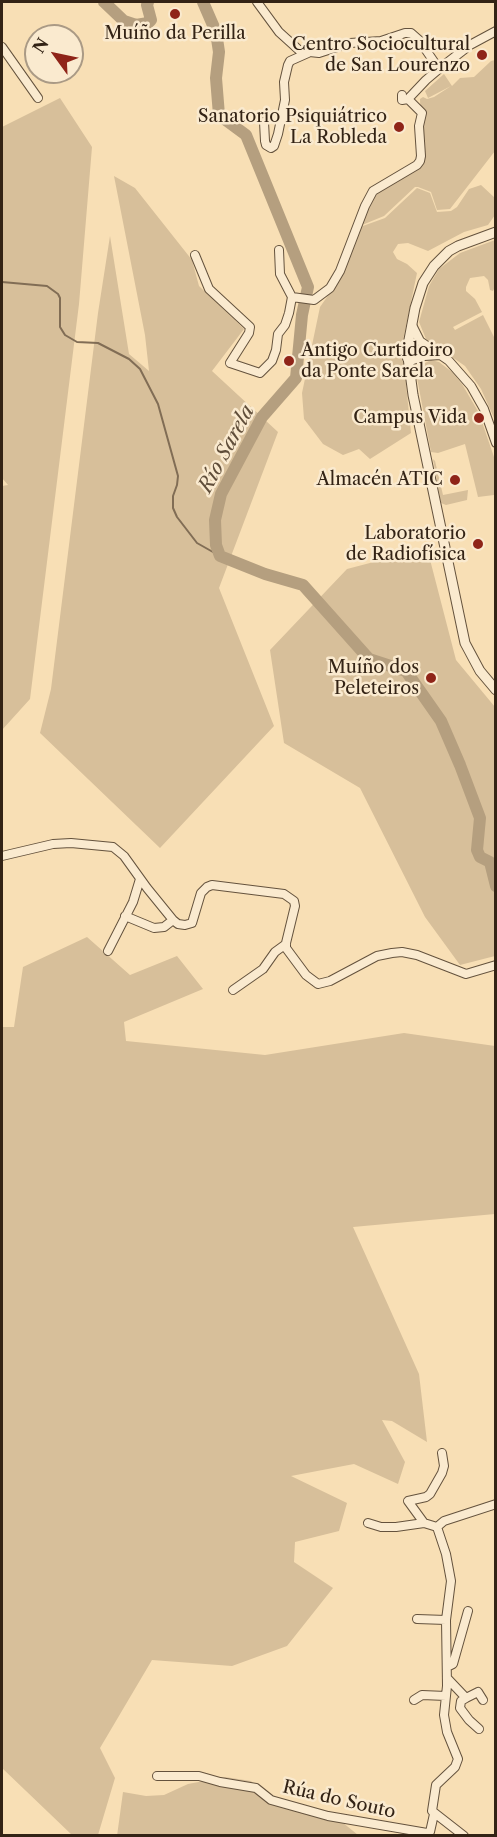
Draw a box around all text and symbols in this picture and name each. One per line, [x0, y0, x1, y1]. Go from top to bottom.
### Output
marker: Muíño da Perilla [168, 7, 182, 21]
place label: Muíño da Perilla [104, 23, 246, 45]
north arrow [24, 24, 84, 84]
text: N [28, 34, 53, 57]
place label: Centro Sociocultural de San Lourenzo [292, 34, 470, 76]
marker: Centro Sociocultural de San Lourenzo [475, 48, 489, 62]
place label: Sanatorio Psiquiátrico La Robleda [198, 106, 387, 148]
marker: Sanatorio Psiquiátrico La Robleda [392, 120, 406, 134]
place label: Antigo Curtidoiro da Ponte Sarela [301, 340, 453, 382]
marker: Antigo Curtidoiro da Ponte Sarela [282, 354, 296, 368]
water label: Río Sarela [194, 401, 260, 497]
place label: Campus Vida [353, 407, 467, 429]
marker: Campus Vida [472, 411, 486, 425]
place label: Almacén ATIC [317, 469, 443, 491]
marker: Almacén ATIC [448, 473, 462, 487]
place label: Laboratorio de Radiofísica [346, 523, 466, 566]
marker: Laboratorio de Radiofísica [471, 537, 485, 551]
place label: Muíño dos Peleteiros [328, 657, 419, 700]
marker: Muíño dos Peleteiros [424, 671, 438, 685]
street label: Rúa do Souto [280, 1777, 398, 1823]

